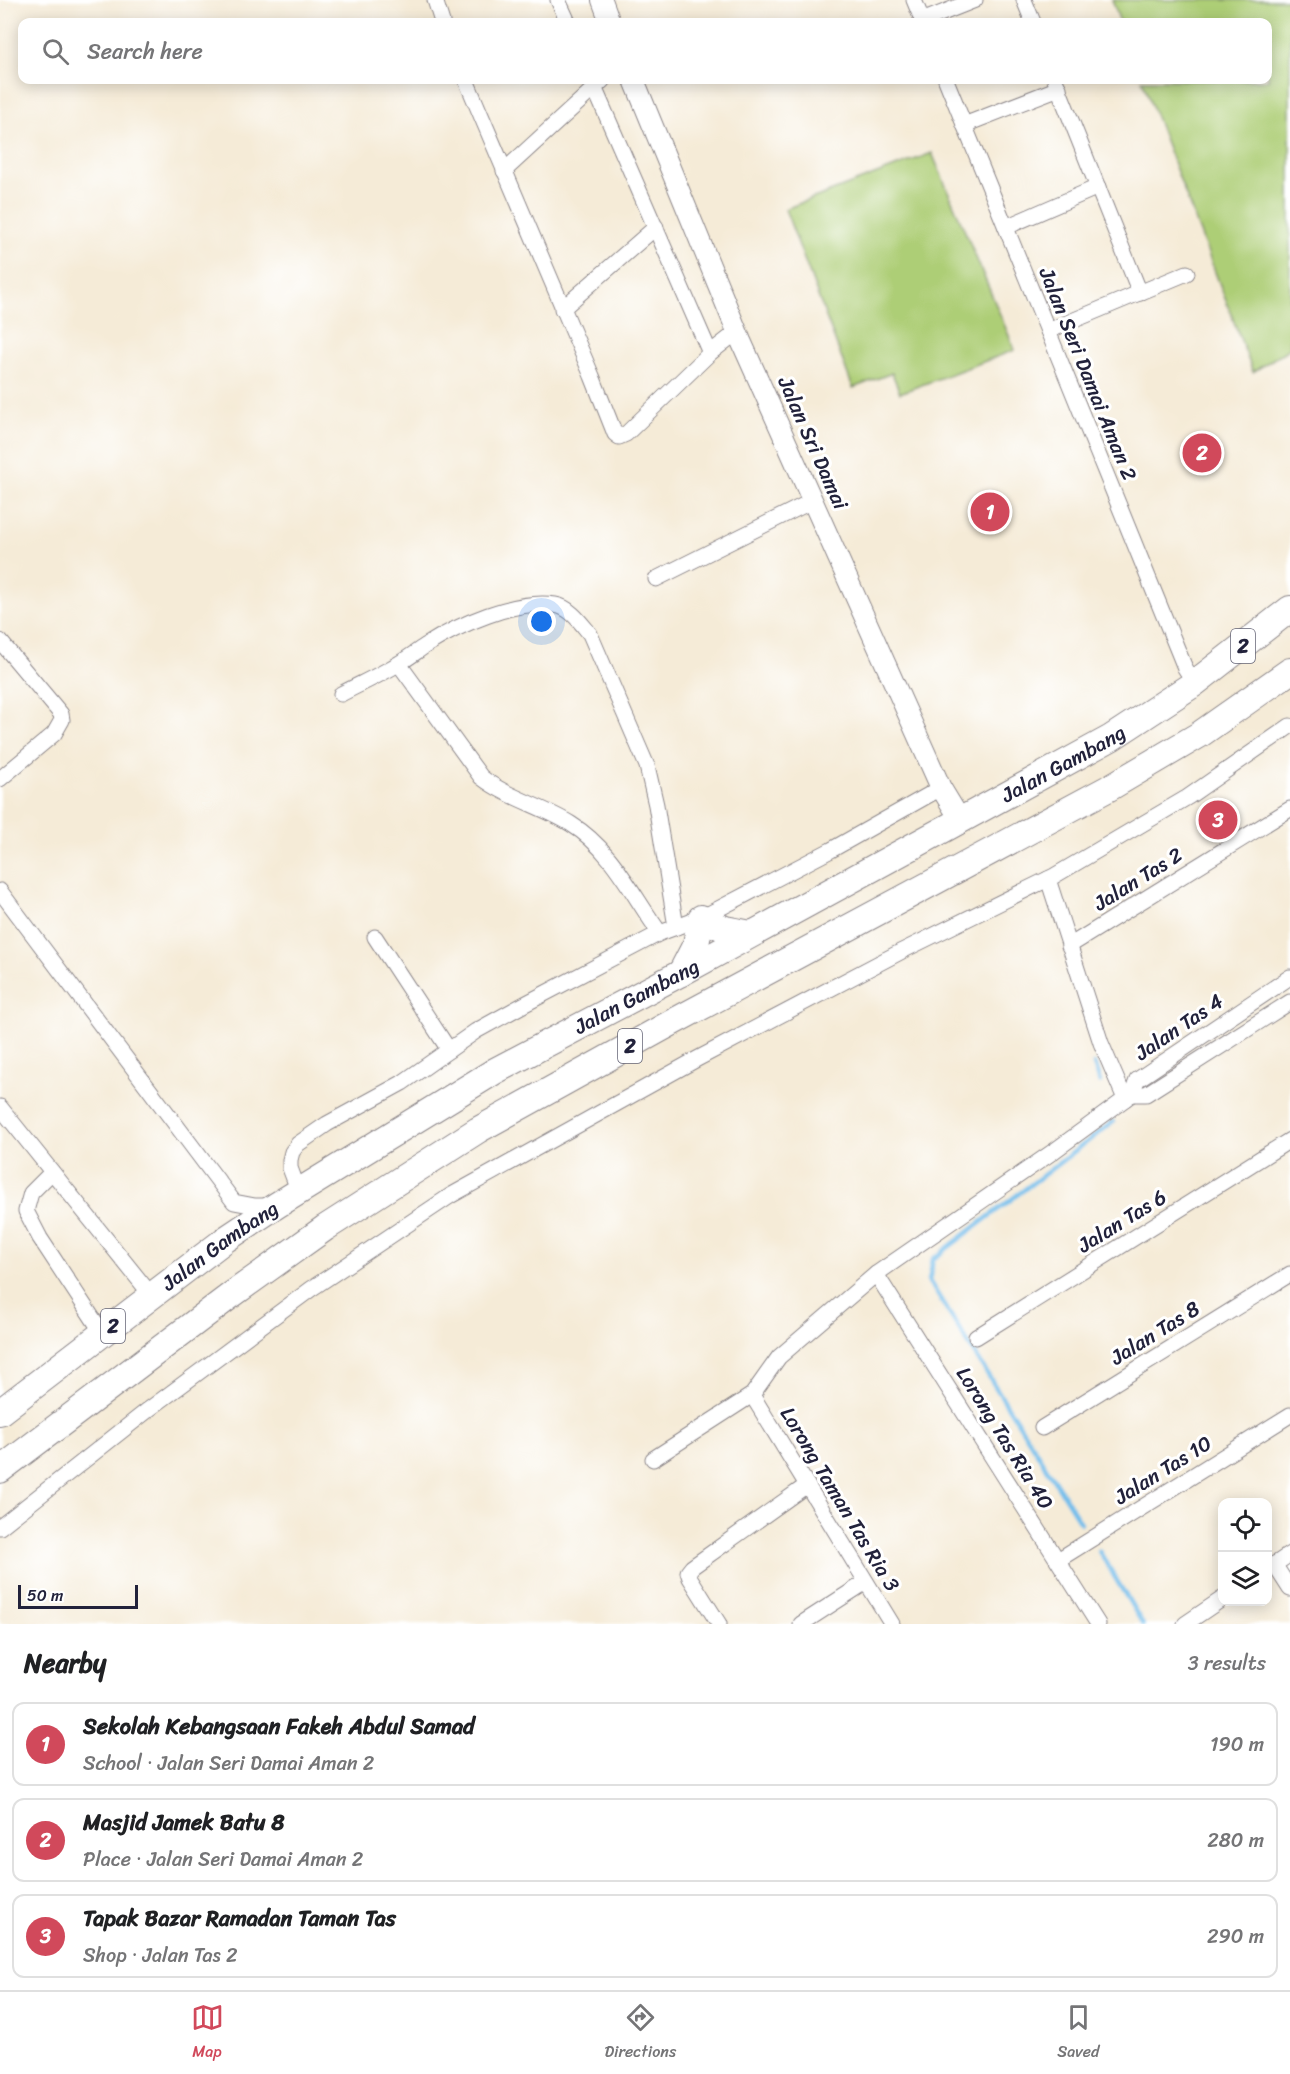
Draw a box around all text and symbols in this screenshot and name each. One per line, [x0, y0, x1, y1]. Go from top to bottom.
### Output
search box [18, 18, 1272, 84]
text: Search here [87, 32, 203, 71]
icon: search [39, 35, 72, 68]
street label: Jalan Seri Damai Aman 2 [1027, 261, 1148, 487]
street label: Jalan Sri Damai [766, 369, 860, 517]
pin: 2 [1182, 430, 1222, 476]
pin: 1 [970, 490, 1010, 534]
your location [527, 607, 556, 636]
road number: 2 [1231, 629, 1255, 663]
street label: Jalan Gambang [993, 714, 1134, 814]
pin: 3 [1198, 798, 1238, 842]
street label: Jalan Tas 2 [1085, 836, 1190, 922]
street label: Jalan Gambang [566, 947, 707, 1046]
street label: Jalan Tas 4 [1126, 983, 1231, 1071]
road number: 2 [618, 1029, 642, 1063]
street label: Jalan Tas 6 [1069, 1179, 1174, 1264]
street label: Jalan Gambang [152, 1190, 287, 1302]
street label: Jalan Tas 8 [1102, 1290, 1208, 1376]
road number: 2 [101, 1309, 125, 1343]
street label: Lorong Tas Ria 40 [946, 1359, 1064, 1517]
street label: Lorong Taman Tas Ria 3 [769, 1399, 911, 1599]
street label: Jalan Tas 10 [1106, 1425, 1220, 1516]
map controls [1218, 1498, 1272, 1606]
button: locate [1218, 1498, 1272, 1552]
button: layers [1218, 1552, 1272, 1606]
text: 50 m [27, 1581, 63, 1610]
scale bar [18, 1582, 138, 1610]
text: Nearby [24, 1640, 106, 1686]
text: 3 results [1188, 1646, 1266, 1681]
text: Sekolah Kebangsaan Fakeh Abdul Samad [83, 1707, 475, 1746]
text: 1 [41, 1727, 50, 1762]
text: 190 m [1210, 1727, 1264, 1762]
text: School · Jalan Seri Damai Aman 2 [83, 1746, 374, 1781]
text: Masjid Jamek Batu 8 [83, 1803, 284, 1842]
text: 2 [40, 1823, 51, 1858]
text: 280 m [1207, 1823, 1264, 1858]
text: Place · Jalan Seri Damai Aman 2 [83, 1842, 363, 1877]
text: Tapak Bazar Ramadan Taman Tas [83, 1899, 396, 1938]
text: 3 [40, 1919, 51, 1954]
text: 290 m [1207, 1919, 1264, 1954]
text: Shop · Jalan Tas 2 [83, 1938, 237, 1973]
tab: Map [191, 2001, 224, 2066]
tab: Directions [605, 2001, 676, 2066]
tab: Saved [1057, 2001, 1099, 2066]

